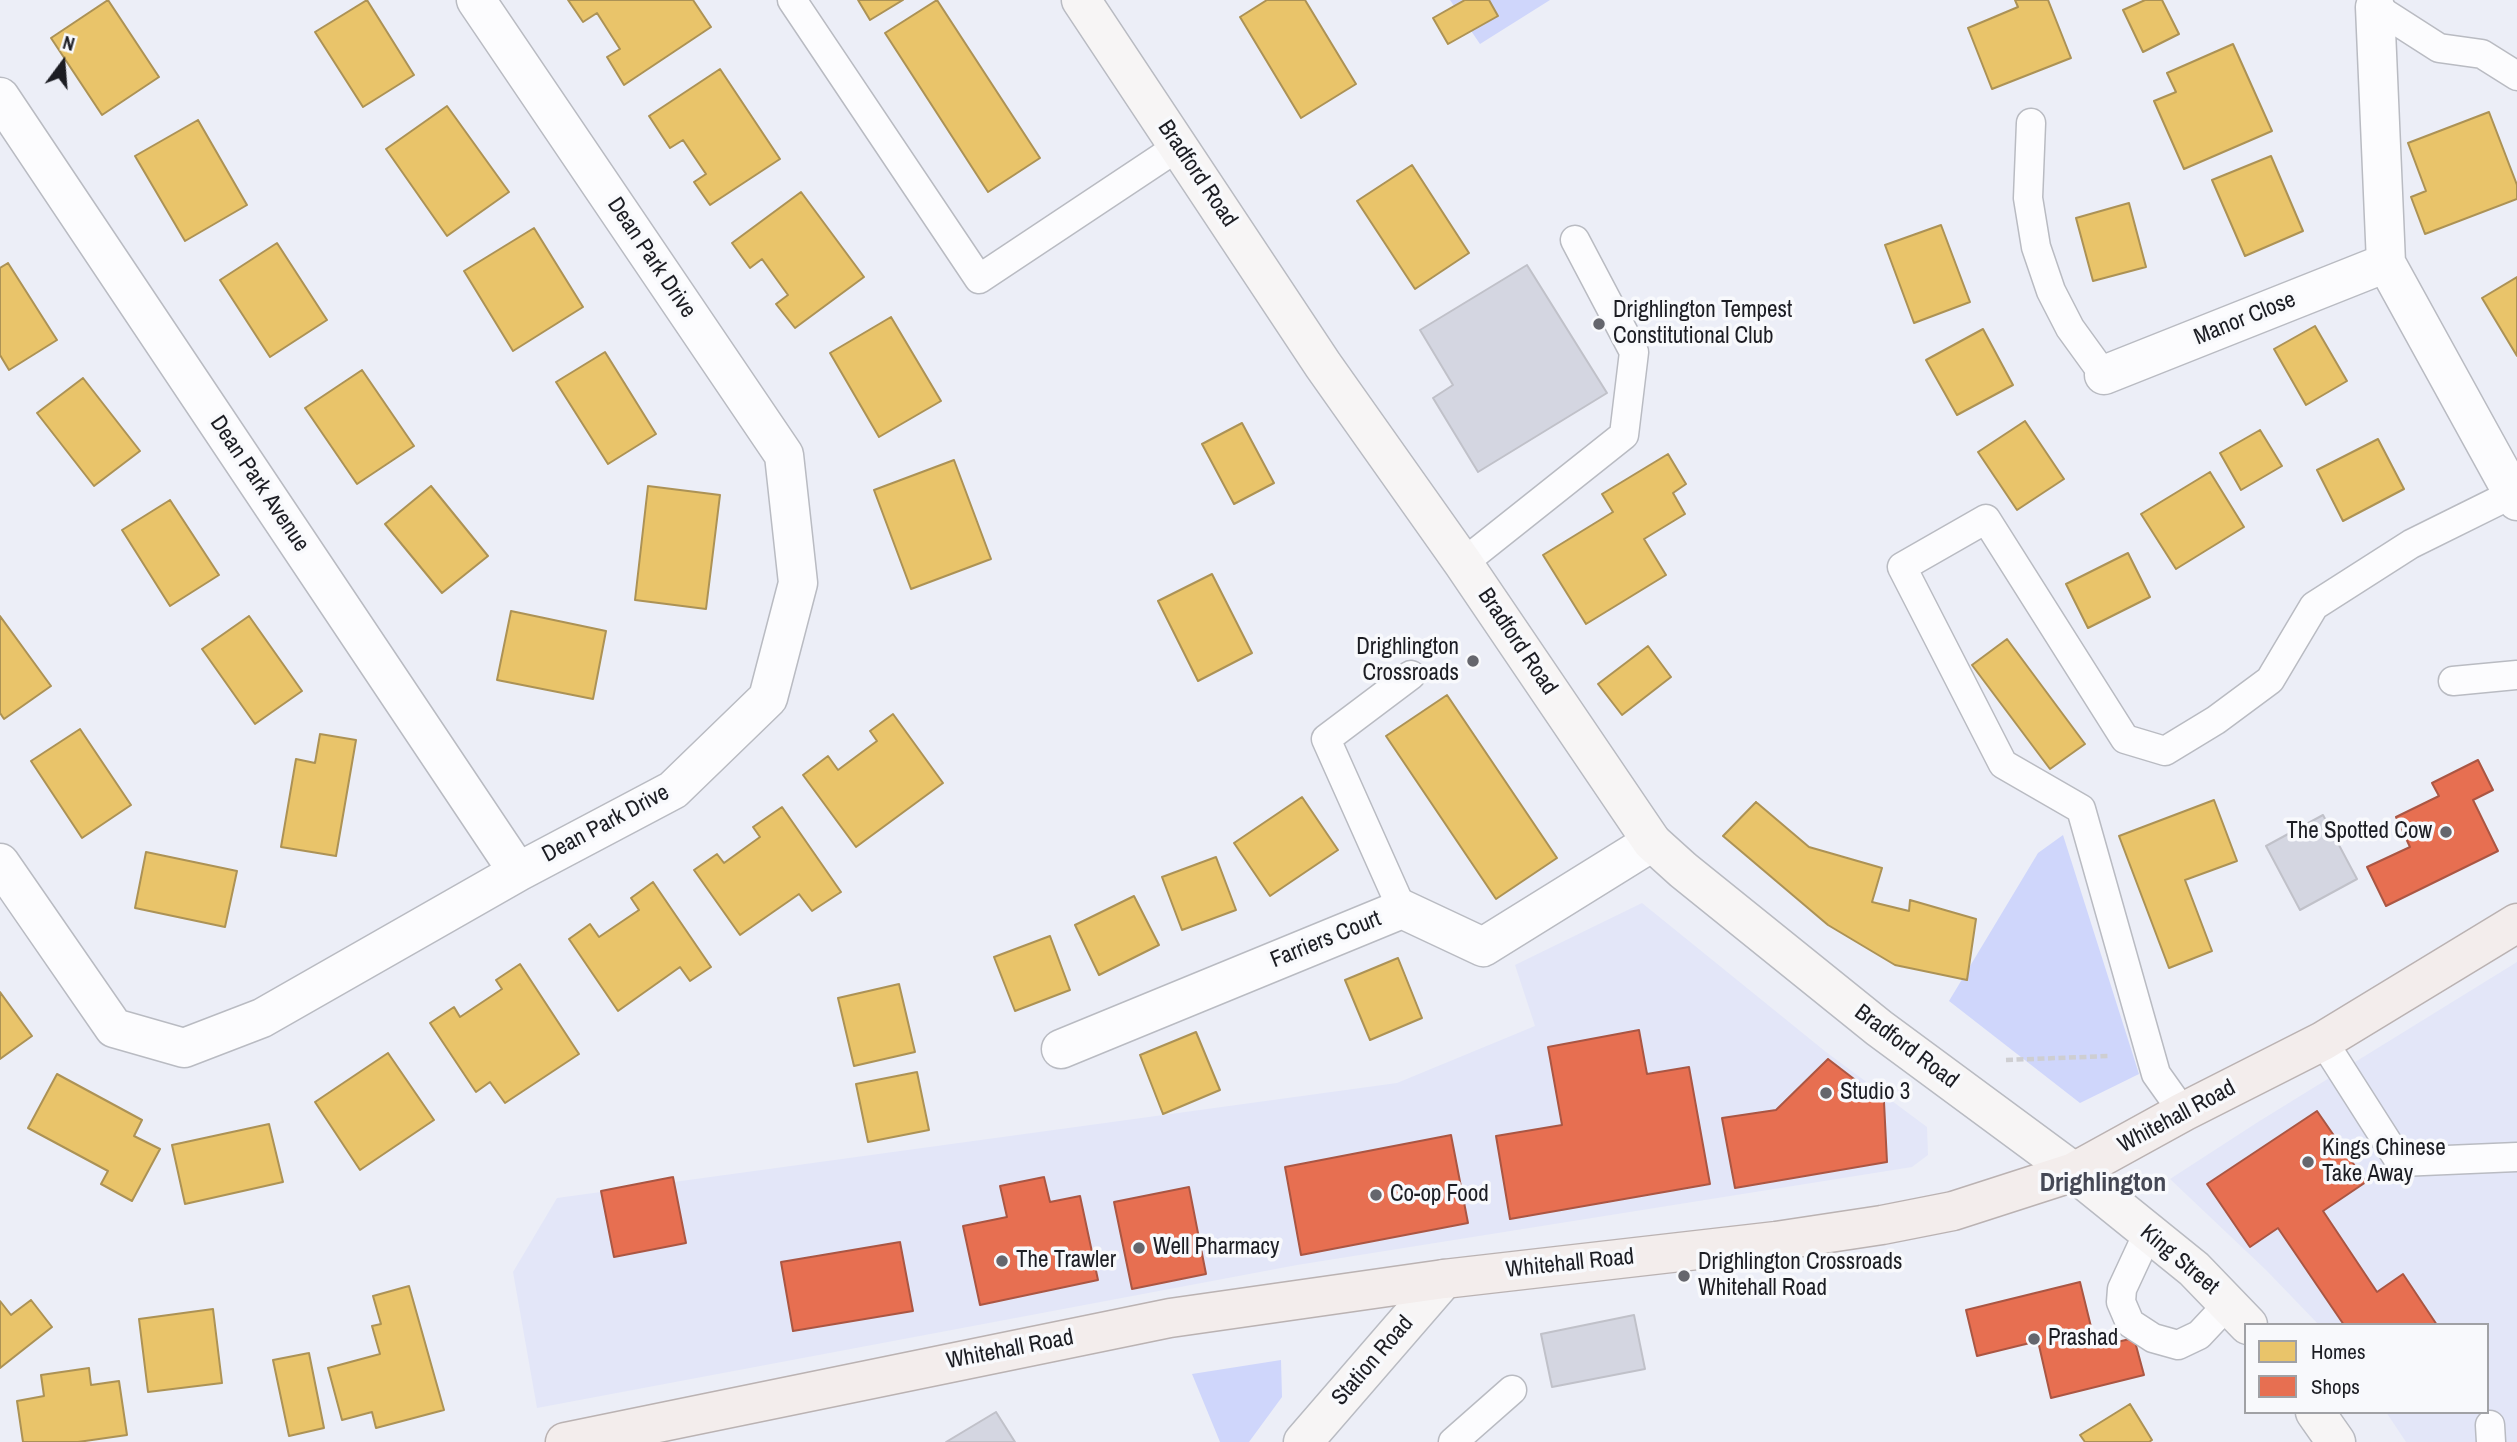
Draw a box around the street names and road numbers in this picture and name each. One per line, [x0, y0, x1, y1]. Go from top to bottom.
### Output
street label: Bradford Road [1151, 115, 1243, 233]
street label: Dean Park Drive [601, 192, 701, 324]
street label: Manor Close [2190, 286, 2300, 352]
street label: Dean Park Avenue [203, 411, 315, 557]
street label: Bradford Road [1471, 583, 1563, 701]
street label: Dean Park Drive [538, 779, 674, 869]
street label: Farriers Court [1267, 905, 1385, 975]
street label: Bradford Road [1849, 999, 1963, 1095]
street label: Whitehall Road [2114, 1075, 2240, 1159]
street label: King Street [2134, 1219, 2224, 1301]
street label: Whitehall Road [1504, 1244, 1636, 1284]
street label: Station Road [1326, 1310, 1420, 1412]
street label: Whitehall Road [944, 1324, 1076, 1376]

